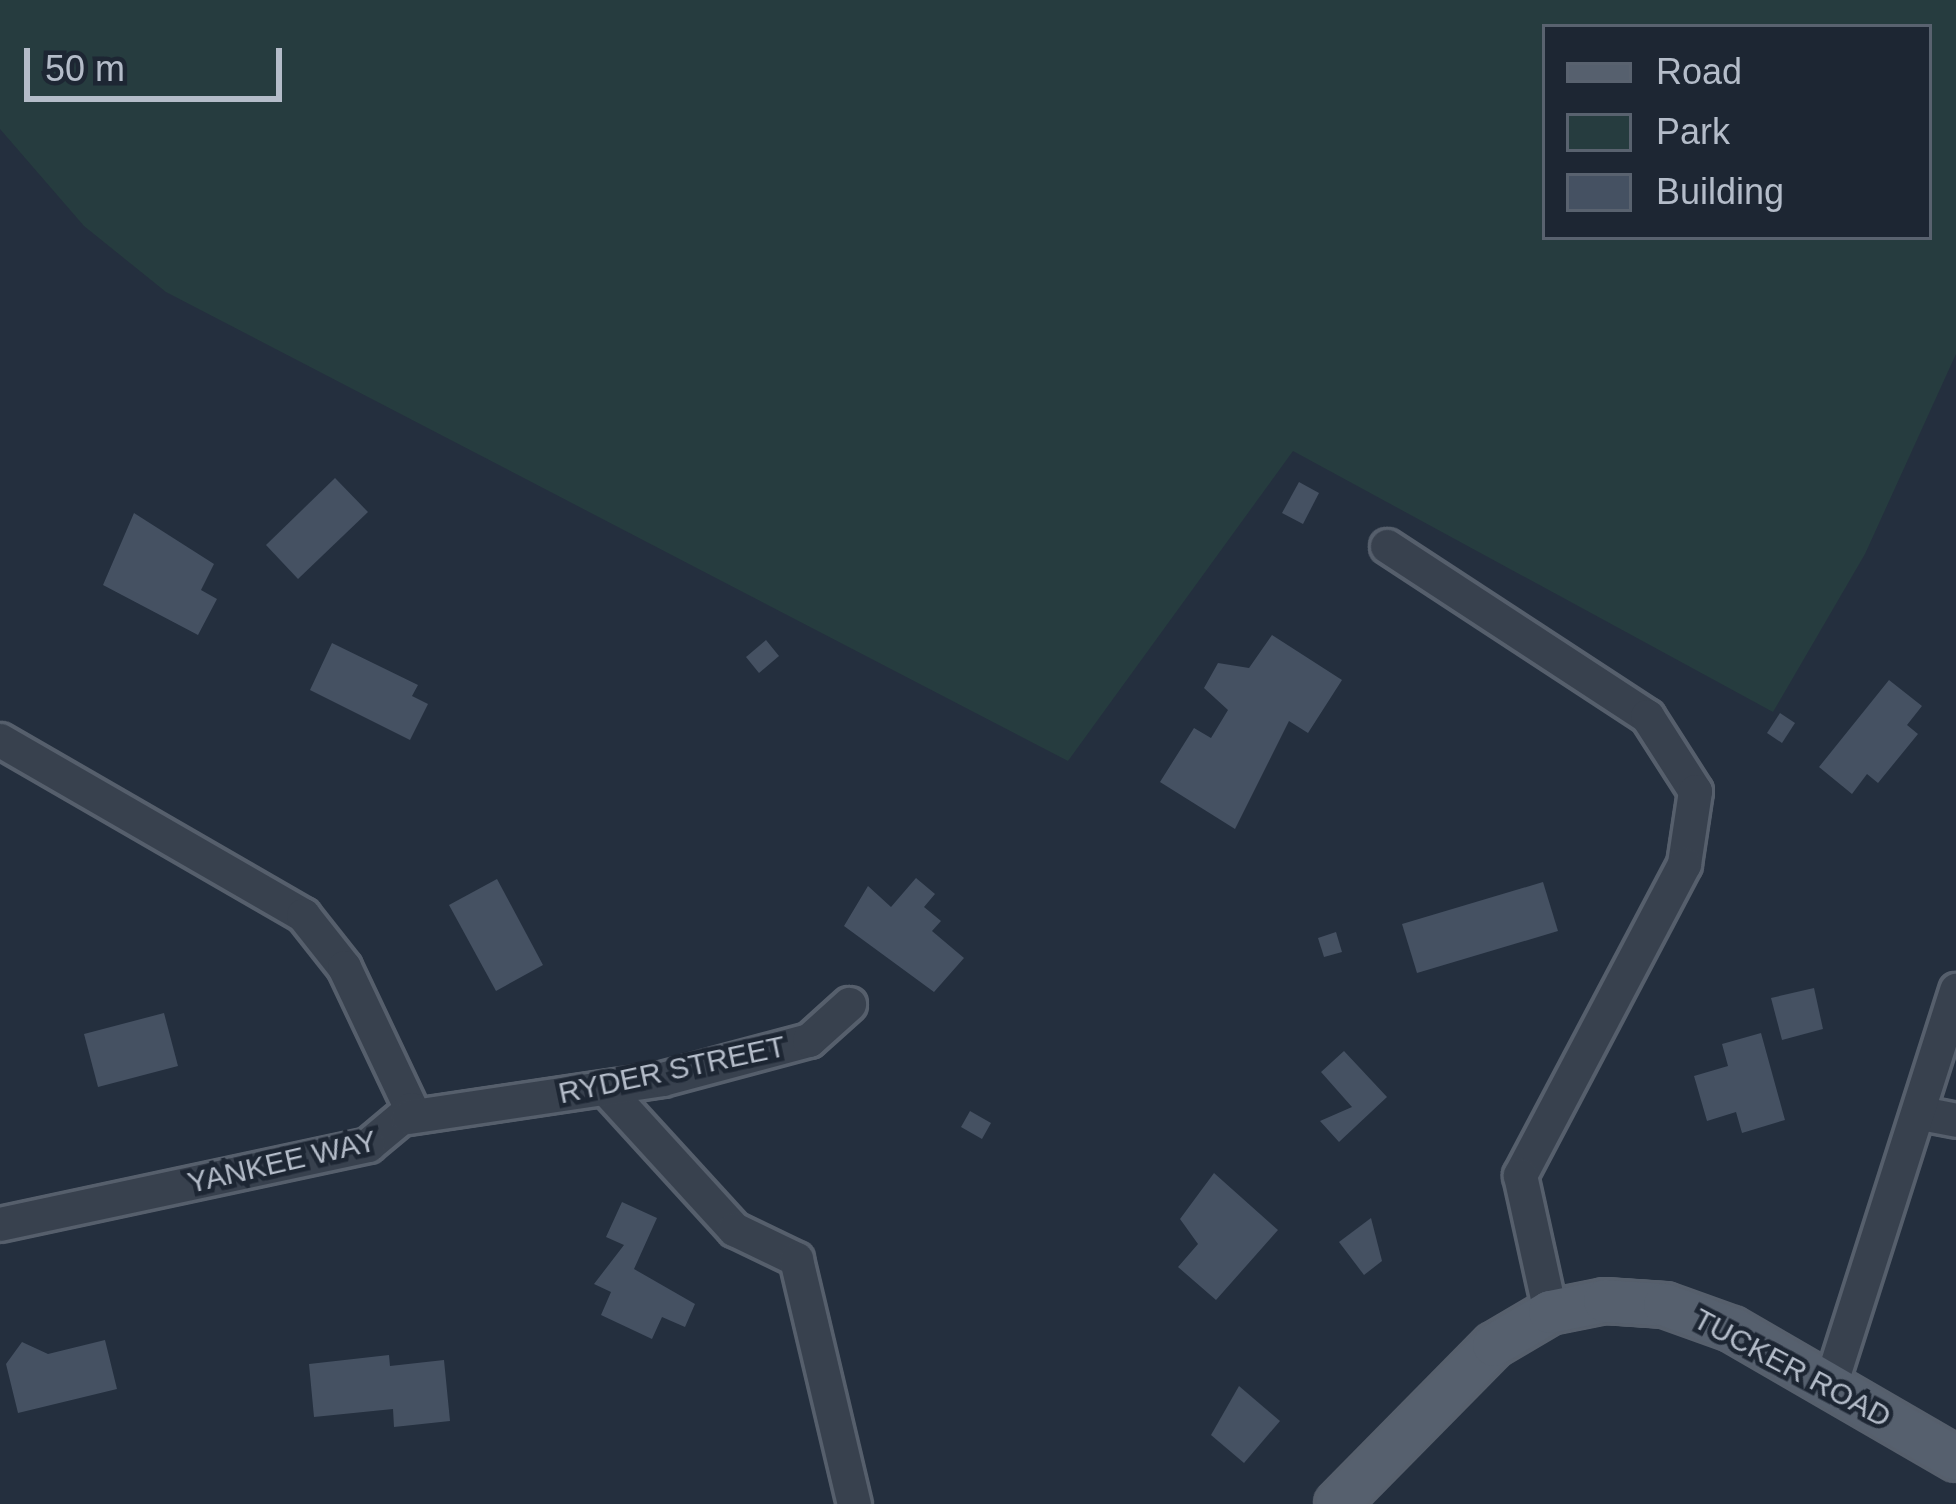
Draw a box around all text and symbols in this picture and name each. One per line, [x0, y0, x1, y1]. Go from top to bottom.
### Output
scale bar [30, 24, 288, 98]
legend [1542, 24, 1932, 240]
text: 50 m [45, 48, 125, 89]
text: Road [1656, 51, 1742, 92]
text: Park [1656, 111, 1730, 152]
text: Building [1656, 171, 1784, 212]
street label: RYDER STREET [555, 1028, 789, 1112]
street label: YANKEE WAY [184, 1123, 380, 1201]
street label: TUCKER ROAD [1687, 1301, 1897, 1435]

